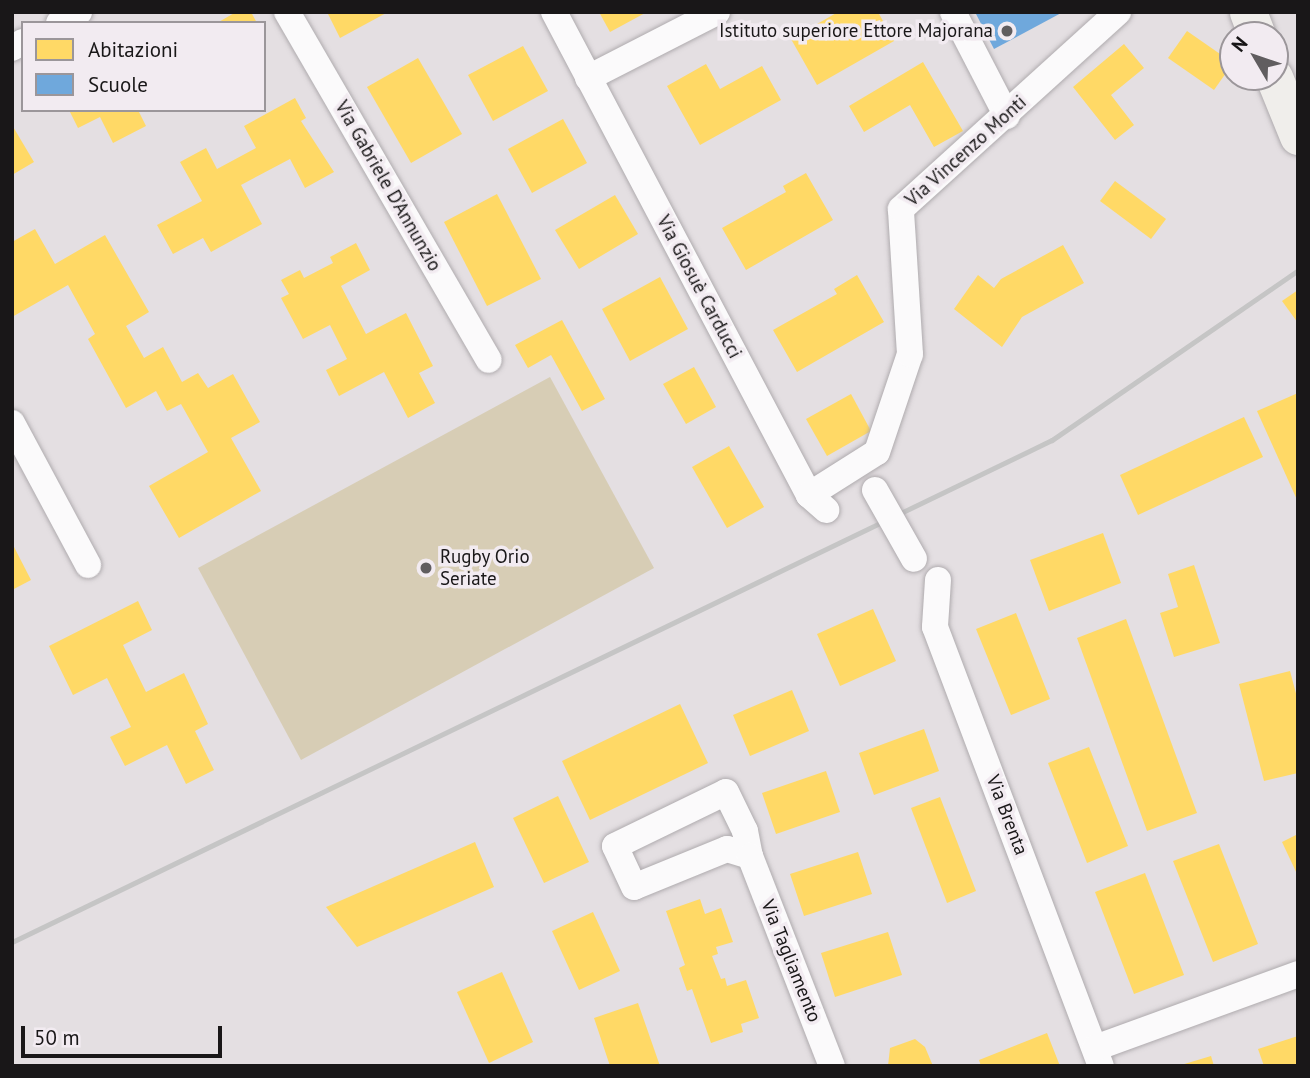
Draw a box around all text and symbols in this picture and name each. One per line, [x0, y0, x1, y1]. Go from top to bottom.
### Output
place label: Istituto superiore Ettore Majorana [719, 20, 993, 42]
legend [21, 21, 266, 112]
north arrow [1219, 21, 1289, 91]
marker: Istituto superiore Ettore Majorana [999, 23, 1015, 39]
text: N [1226, 32, 1252, 56]
text: Abitazioni [88, 36, 178, 63]
text: Scuole [88, 71, 148, 98]
street label: Via Vincenzo Monti [901, 91, 1031, 211]
street label: Via Gabriele D'Annunzio [330, 97, 446, 275]
street label: Via Giosuè Carducci [652, 211, 746, 363]
place label: Rugby Orio Seriate [440, 546, 530, 590]
marker: Rugby Orio Seriate [418, 560, 434, 576]
street label: Via Brenta [981, 772, 1033, 858]
street label: Via Tagliamento [756, 896, 826, 1026]
scale bar [24, 1012, 226, 1056]
text: 50 m [34, 1024, 80, 1051]

